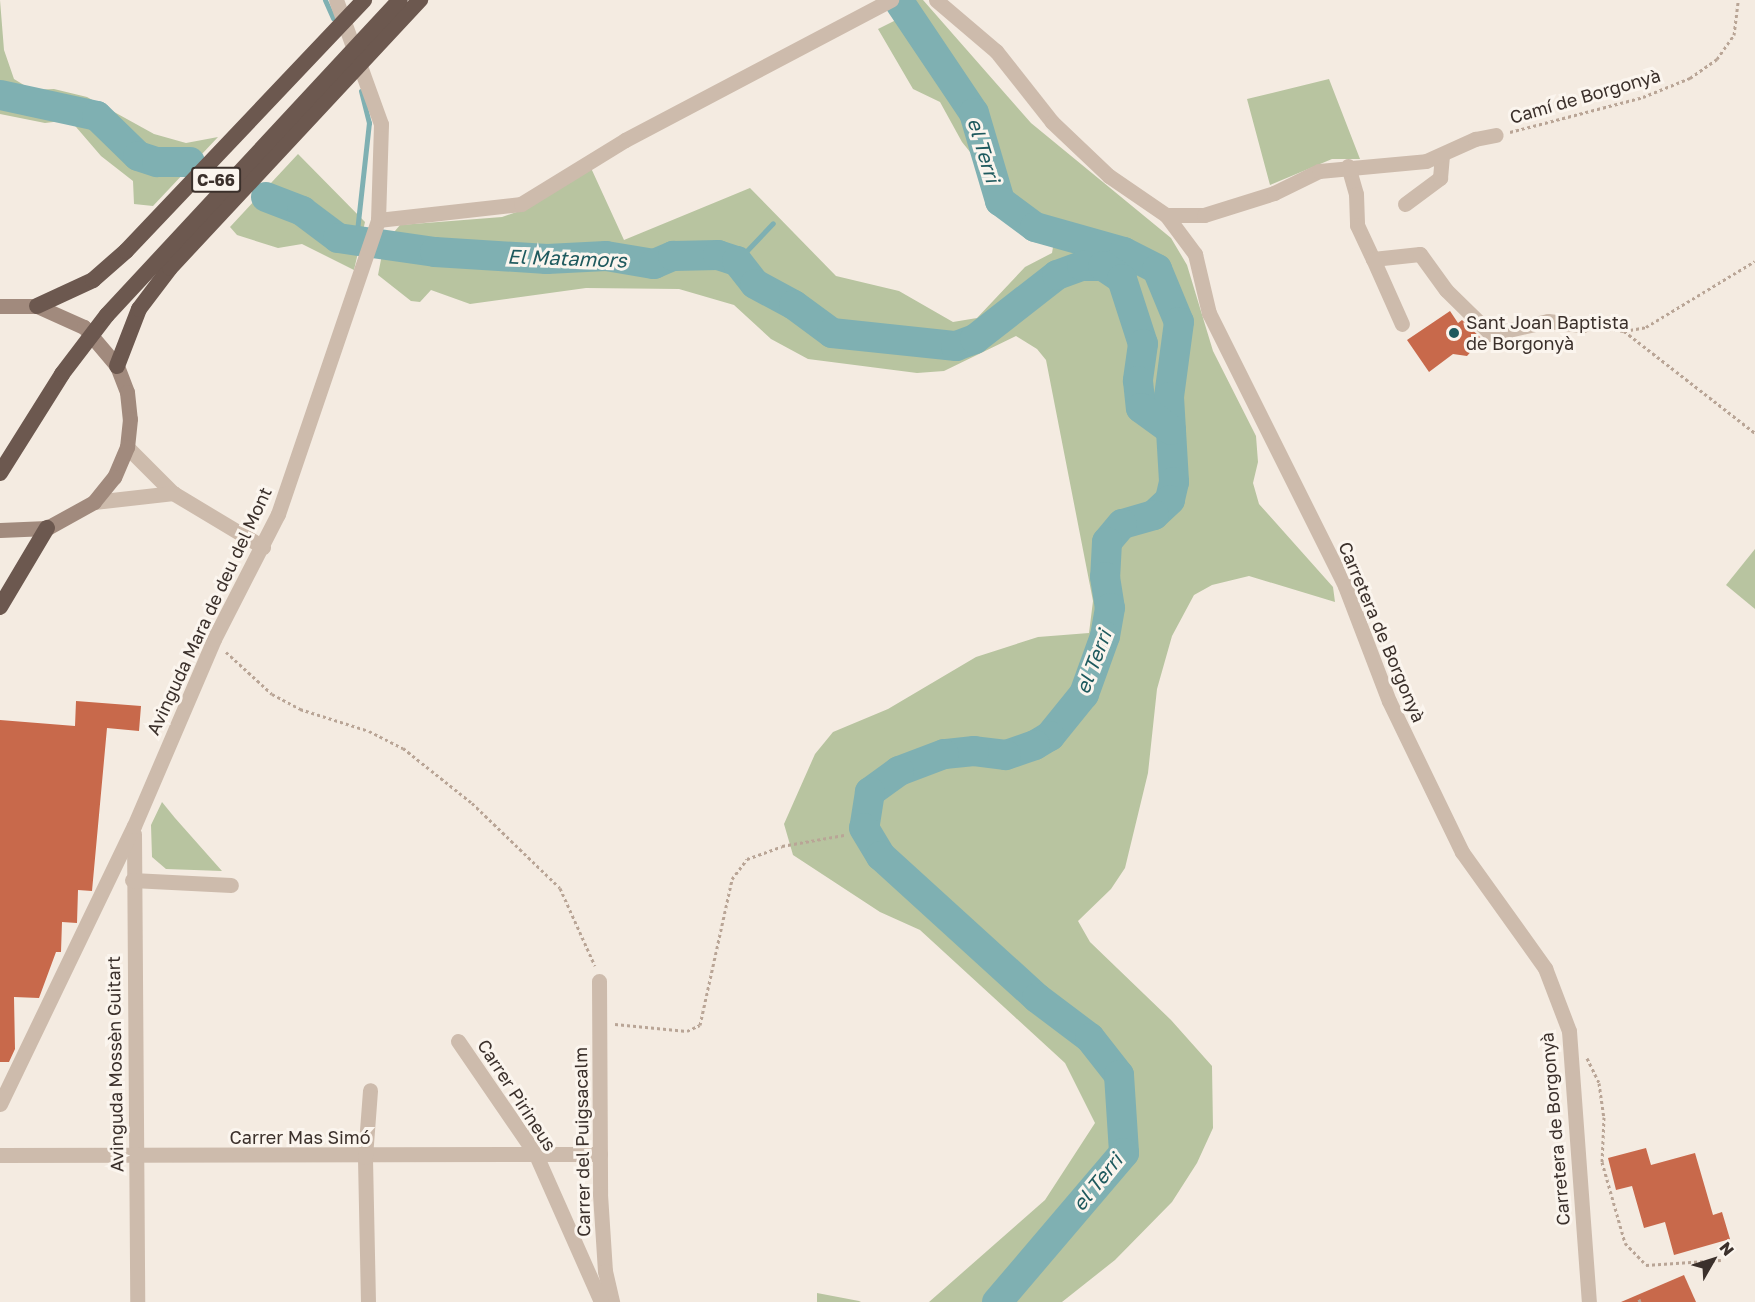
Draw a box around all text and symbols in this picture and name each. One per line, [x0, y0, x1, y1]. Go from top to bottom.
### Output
street label: Camí de Borgonyà [1507, 64, 1663, 128]
water label: el Terri [963, 115, 1005, 185]
road number: C-66 [190, 167, 242, 193]
water label: El Matamors [507, 244, 627, 272]
place label: Sant Joan Baptista de Borgonyà [1466, 312, 1629, 354]
marker: Sant Joan Baptista de Borgonyà [1447, 326, 1461, 340]
street label: Avinguda Mara de deu del Mont [142, 484, 276, 738]
street label: Carretera de Borgonyà [1334, 538, 1430, 726]
water label: el Terri [1070, 627, 1116, 697]
street label: Avinguda Mossèn Guitart [102, 956, 128, 1172]
street label: Carretera de Borgonyà [1536, 1031, 1574, 1227]
street label: Carrer Pirineus [473, 1035, 561, 1155]
street label: Carrer del Puigsacalm [570, 1047, 594, 1237]
street label: Carrer Mas Simó [230, 1126, 370, 1148]
water label: el Terri [1067, 1149, 1127, 1215]
north arrow [1683, 1230, 1743, 1290]
text: N [1715, 1238, 1739, 1260]

